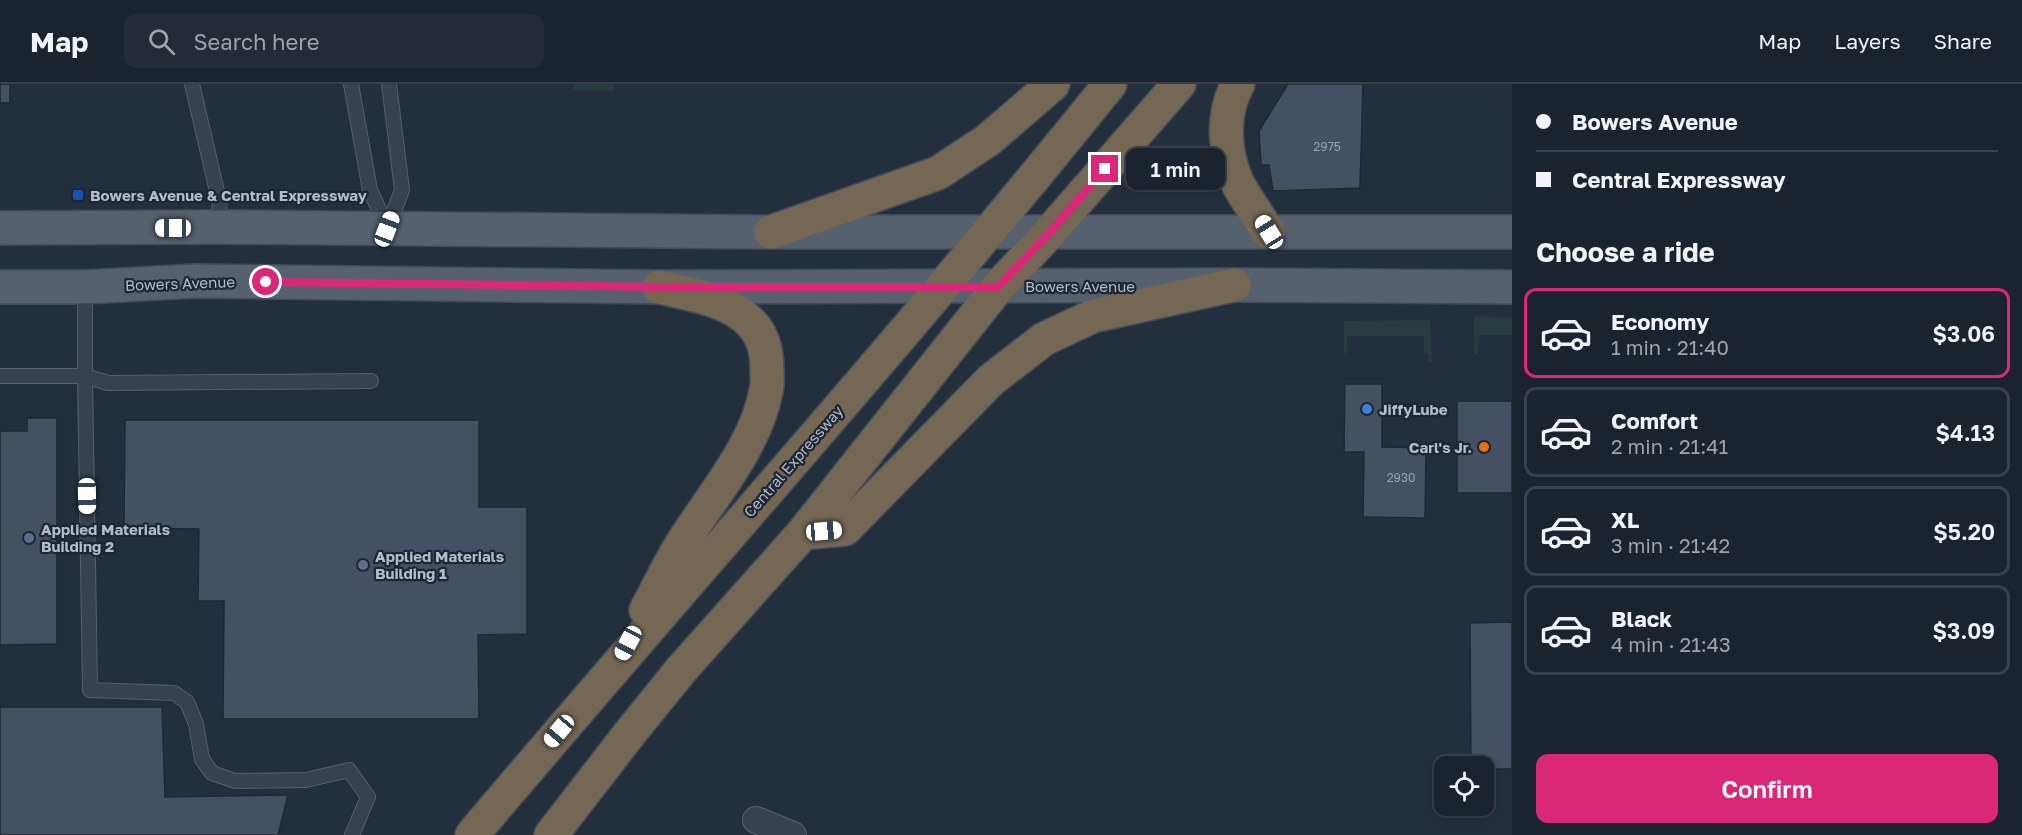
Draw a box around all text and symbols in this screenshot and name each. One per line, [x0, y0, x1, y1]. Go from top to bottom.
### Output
search box [124, 14, 544, 68]
text: Map [30, 25, 88, 58]
icon: search [145, 25, 178, 58]
text: Search here [193, 28, 319, 55]
text: Map [1758, 28, 1801, 54]
text: Layers [1834, 28, 1901, 54]
text: Share [1934, 28, 1992, 54]
text: Bowers Avenue [1572, 108, 1738, 135]
house number: 2975 [1313, 139, 1341, 154]
callout: 1 min [1126, 148, 1225, 190]
route end [1091, 155, 1118, 182]
text: 1 min [1150, 157, 1201, 181]
text: Central Expressway [1572, 166, 1786, 193]
place label: Bowers Avenue & Central Expressway [90, 186, 367, 204]
marker: Bowers Avenue & Central Expressway [71, 188, 85, 202]
car [372, 209, 402, 249]
car [1252, 212, 1286, 252]
car [155, 219, 191, 237]
text: Choose a ride [1536, 236, 1715, 268]
route start [252, 268, 279, 295]
street label: Bowers Avenue [125, 272, 236, 294]
street label: Bowers Avenue [1025, 277, 1135, 295]
icon: car [1539, 306, 1593, 360]
text: Economy [1611, 308, 1709, 335]
text: $3.06 [1933, 320, 1995, 347]
text: 1 min · 21:40 [1611, 335, 1729, 359]
place label: JiffyLube [1379, 400, 1448, 418]
street label: Central Expressway [740, 401, 847, 521]
marker: JiffyLube [1360, 402, 1374, 416]
icon: car [1539, 405, 1593, 459]
text: Comfort [1611, 407, 1698, 434]
text: $4.13 [1935, 419, 1995, 446]
text: 2 min · 21:41 [1611, 434, 1728, 458]
place label: Carl's Jr. [1409, 438, 1472, 456]
marker: Carl's Jr. [1477, 440, 1491, 454]
house number: 2930 [1387, 470, 1415, 485]
car [78, 478, 96, 514]
icon: car [1539, 504, 1593, 558]
text: XL [1611, 506, 1639, 533]
text: $5.20 [1933, 518, 1995, 545]
place label: Applied Materials Building 2 [41, 520, 170, 555]
car [805, 520, 843, 542]
marker: Applied Materials Building 2 [22, 531, 36, 545]
text: 3 min · 21:42 [1611, 533, 1730, 557]
place label: Applied Materials Building 1 [375, 547, 504, 582]
marker: Applied Materials Building 1 [356, 558, 370, 572]
icon: car [1539, 603, 1593, 657]
text: Black [1611, 605, 1672, 632]
text: $3.09 [1933, 617, 1995, 644]
car [612, 623, 644, 663]
text: 4 min · 21:43 [1611, 632, 1731, 656]
car [541, 711, 577, 751]
button: Confirm [1536, 754, 1998, 823]
map controls [1434, 756, 1494, 816]
button: locate [1434, 756, 1494, 816]

